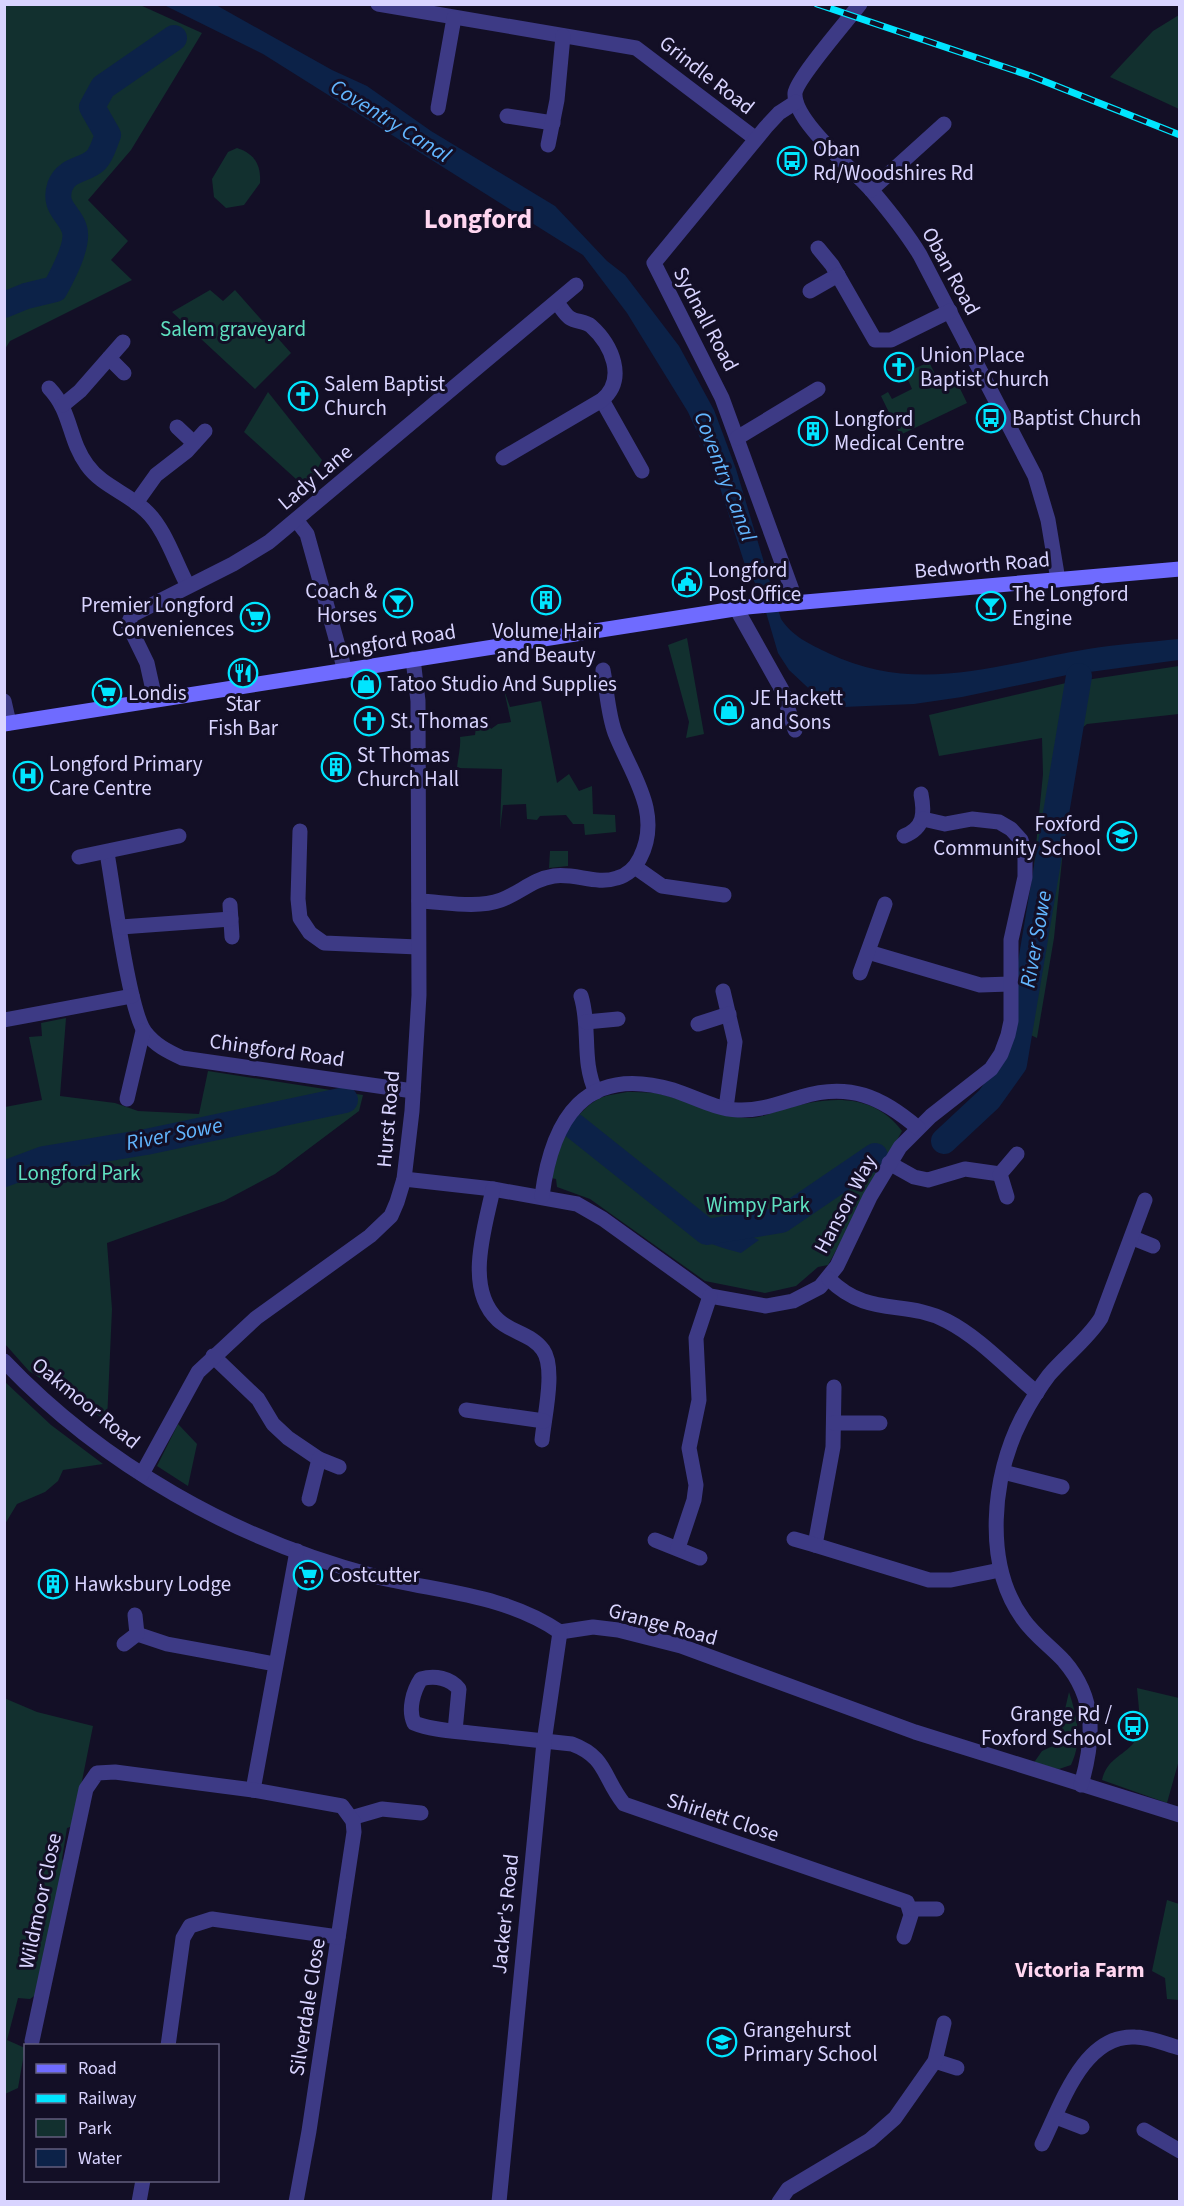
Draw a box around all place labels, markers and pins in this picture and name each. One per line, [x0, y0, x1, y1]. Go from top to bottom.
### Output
place label: Oban Rd/Woodshires Rd [813, 134, 974, 188]
bus stop icon: Oban Rd/Woodshires Rd [776, 145, 808, 177]
place label: Union Place Baptist Church [920, 340, 1049, 394]
church icon: Union Place Baptist Church [883, 351, 915, 383]
place label: Salem Baptist Church [324, 369, 445, 423]
church icon: Salem Baptist Church [287, 380, 319, 412]
bus stop icon: Baptist Church [975, 402, 1007, 434]
place label: Baptist Church [1012, 403, 1141, 433]
place label: Longford Medical Centre [834, 404, 965, 458]
building icon: Longford Medical Centre [797, 415, 829, 447]
place label: Longford Post Office [708, 555, 801, 609]
public building icon: Longford Post Office [671, 566, 703, 598]
place label: Coach & Horses [305, 576, 377, 630]
place label: The Longford Engine [1012, 579, 1129, 633]
building icon: Volume Hair and Beauty [530, 584, 562, 616]
bar icon: Coach & Horses [382, 587, 414, 619]
place label: Premier Longford Conveniences [81, 590, 234, 644]
bar icon: The Longford Engine [975, 590, 1007, 622]
supermarket icon: Premier Longford Conveniences [239, 601, 271, 633]
place label: Volume Hair and Beauty [492, 616, 600, 670]
restaurant icon: Star Fish Bar [227, 657, 259, 689]
shop icon: Tatoo Studio And Supplies [350, 668, 382, 700]
place label: Tatoo Studio And Supplies [387, 669, 617, 699]
supermarket icon: Londis [91, 677, 123, 709]
place label: Londis [128, 678, 187, 708]
place label: JE Hackett and Sons [750, 683, 843, 737]
place label: Star Fish Bar [208, 689, 279, 743]
shop icon: JE Hackett and Sons [713, 694, 745, 726]
church icon: St. Thomas [353, 705, 385, 737]
place label: St. Thomas [390, 706, 488, 736]
place label: St Thomas Church Hall [357, 740, 459, 794]
place label: Longford Primary Care Centre [49, 749, 203, 803]
building icon: St Thomas Church Hall [320, 751, 352, 783]
hospital icon: Longford Primary Care Centre [12, 760, 44, 792]
place label: Foxford Community School [933, 809, 1101, 863]
school or university icon: Foxford Community School [1106, 820, 1138, 852]
supermarket icon: Costcutter [292, 1559, 324, 1591]
place label: Costcutter [329, 1560, 420, 1590]
building icon: Hawksbury Lodge [37, 1568, 69, 1600]
place label: Hawksbury Lodge [74, 1569, 231, 1599]
place label: Grange Rd / Foxford School [981, 1699, 1113, 1753]
bus stop icon: Grange Rd / Foxford School [1117, 1710, 1149, 1742]
place label: Grangehurst Primary School [743, 2015, 878, 2069]
school or university icon: Grangehurst Primary School [706, 2026, 738, 2058]

